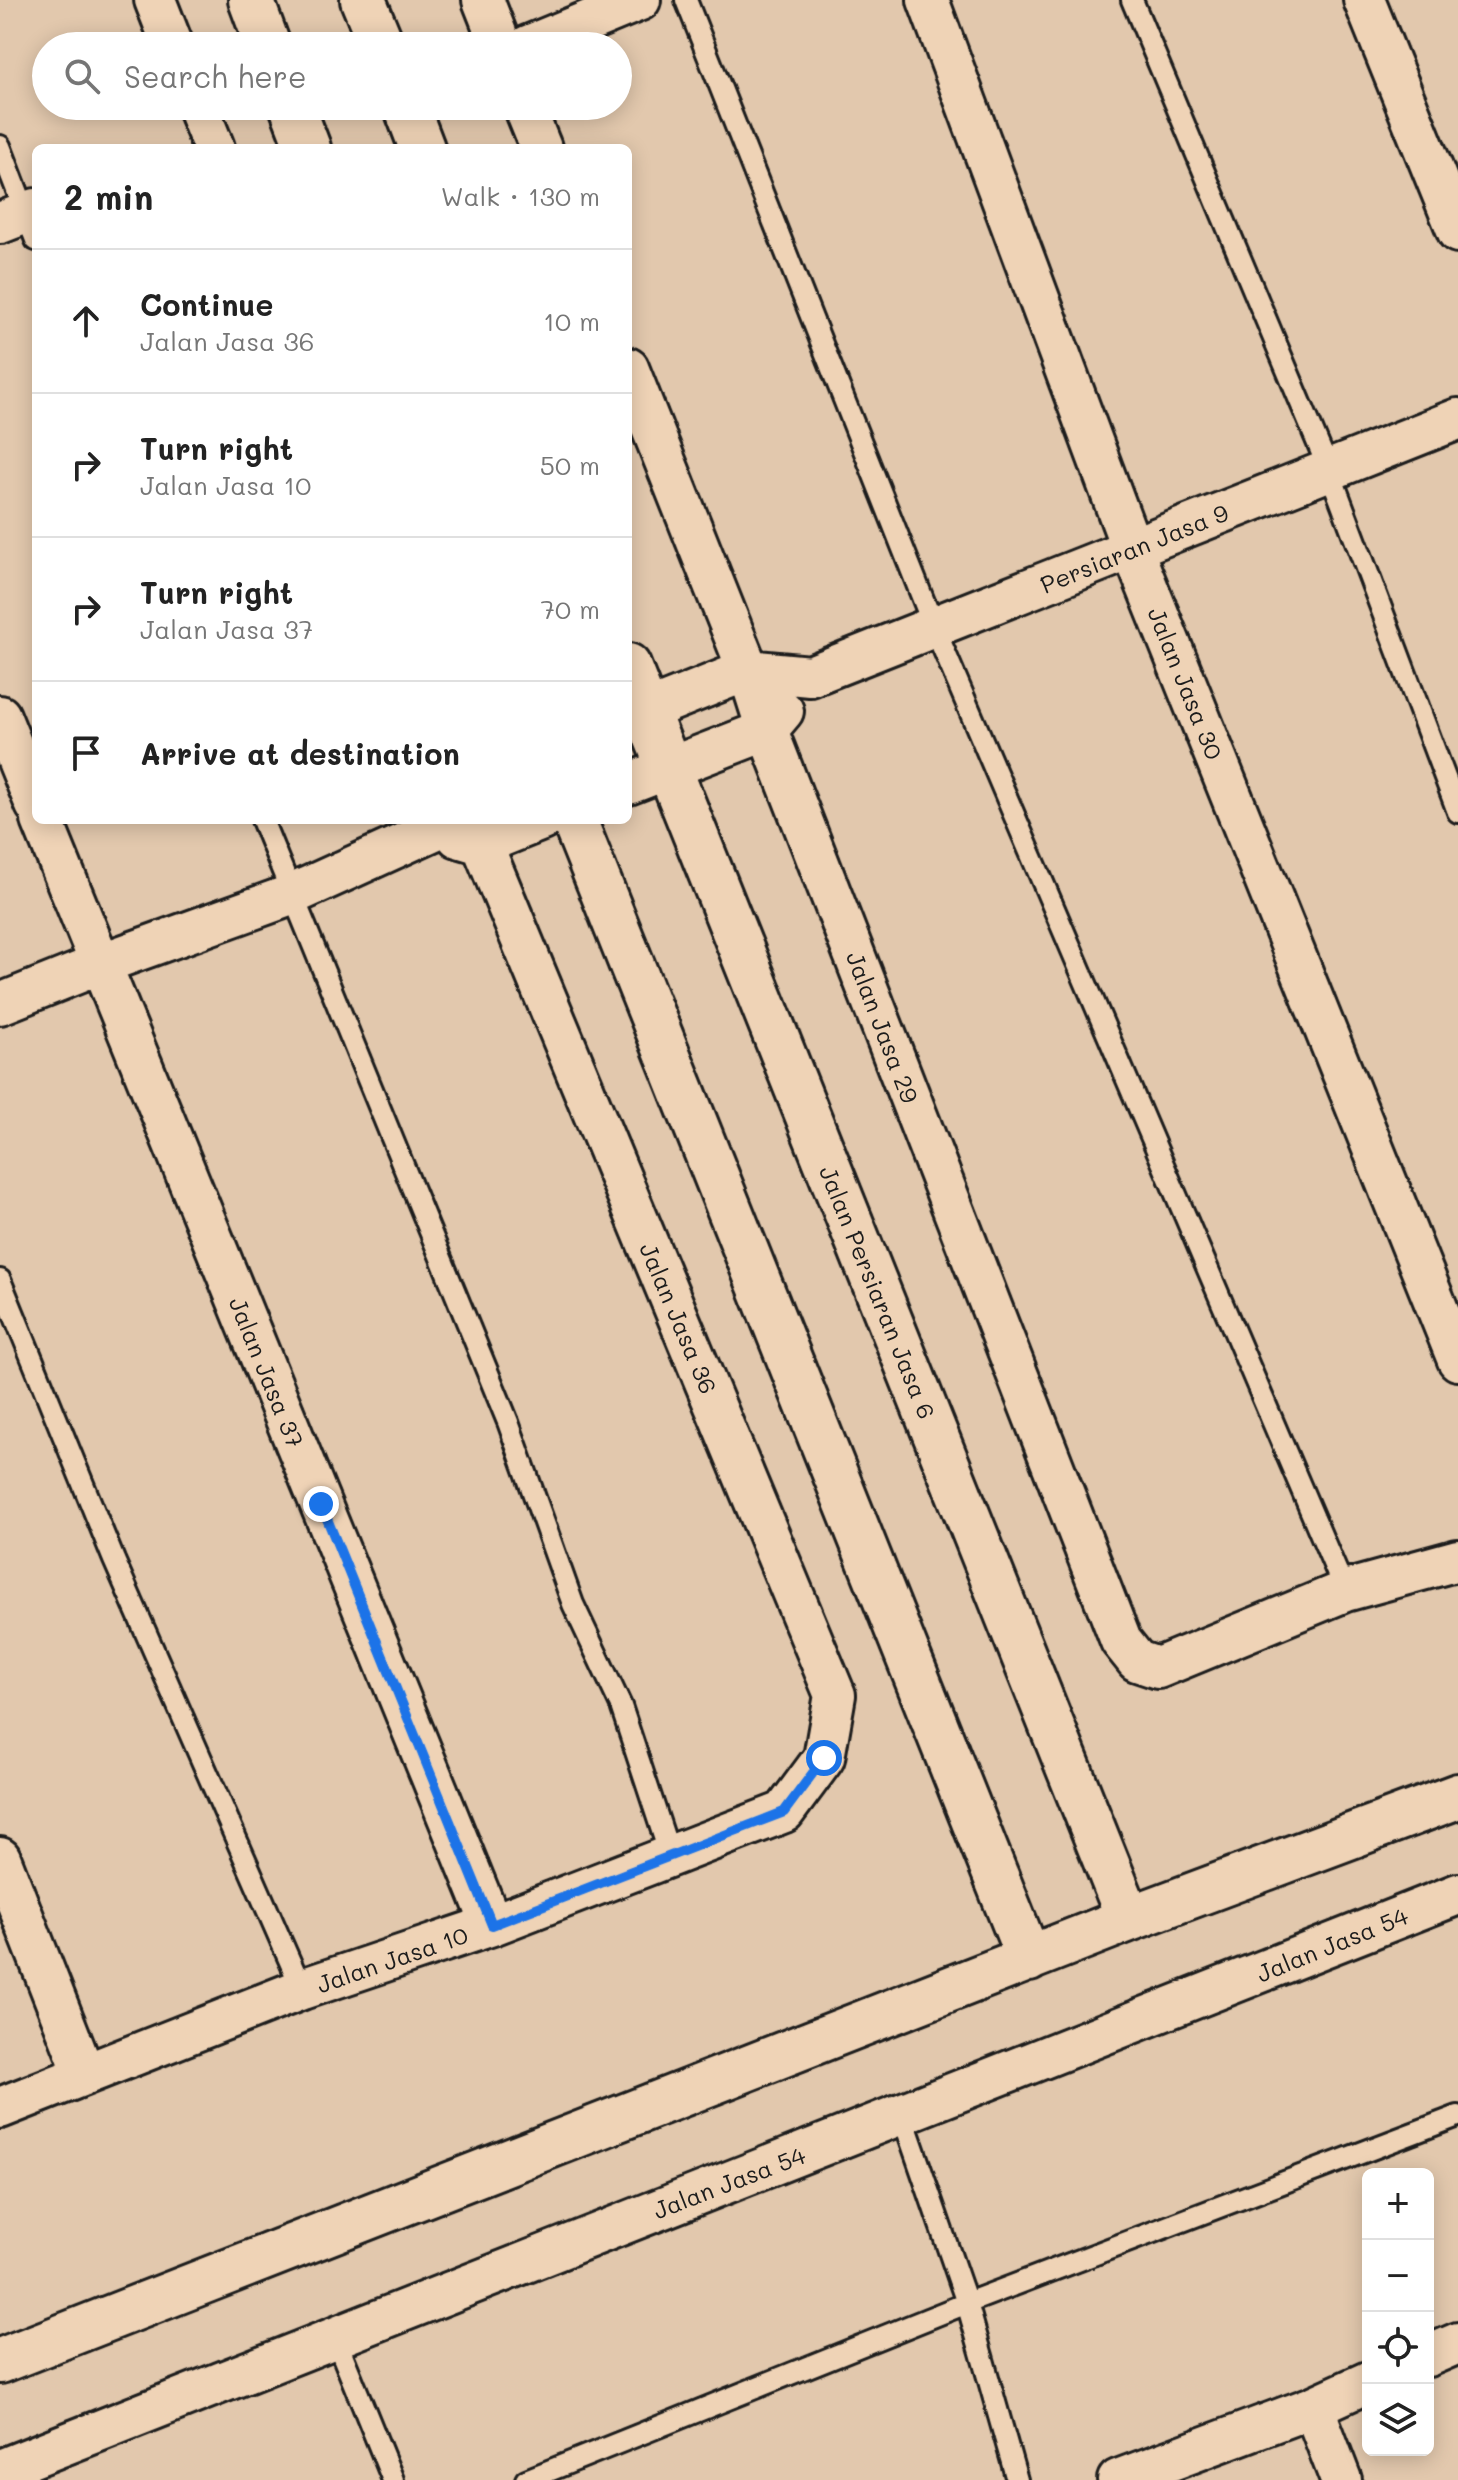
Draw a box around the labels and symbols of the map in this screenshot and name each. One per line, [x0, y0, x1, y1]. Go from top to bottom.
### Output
street label: Persiaran Jasa 9 [1035, 496, 1233, 600]
street label: Jalan Jasa 30 [1141, 602, 1231, 764]
street label: Jalan Jasa 29 [840, 947, 926, 1107]
street label: Jalan Persiaran Jasa 6 [813, 1161, 943, 1423]
street label: Jalan Jasa 36 [633, 1238, 725, 1398]
street label: Jalan Jasa 37 [223, 1292, 311, 1452]
route end [303, 1486, 339, 1522]
route start [806, 1740, 842, 1776]
street label: Jalan Jasa 54 [1252, 1900, 1412, 1988]
street label: Jalan Jasa 10 [312, 1919, 472, 1999]
street label: Jalan Jasa 54 [648, 2139, 810, 2225]

